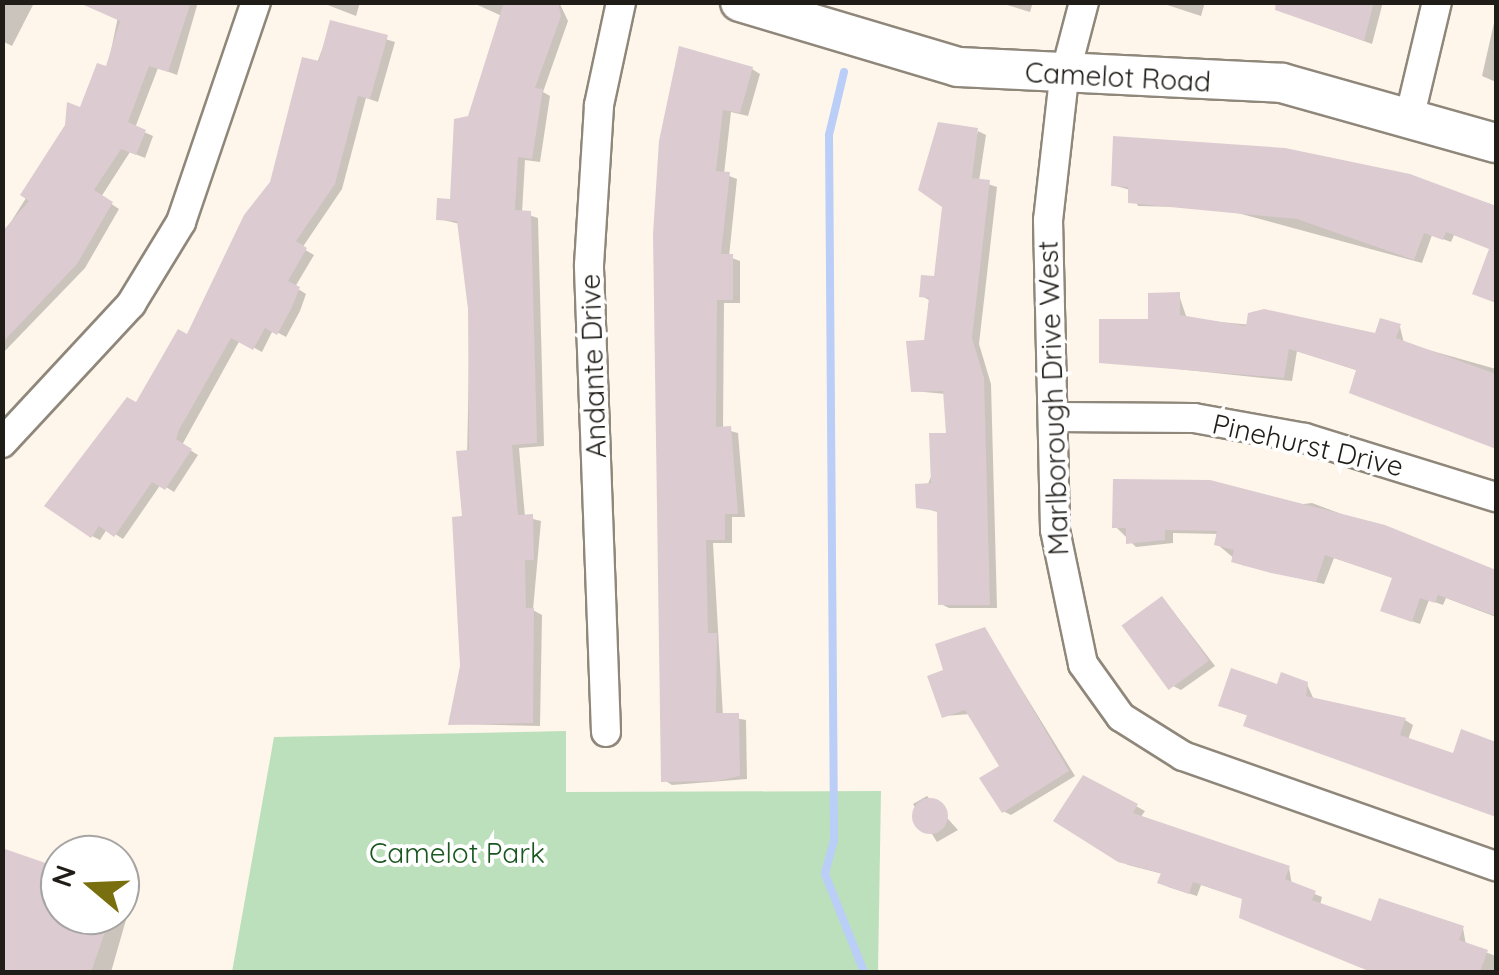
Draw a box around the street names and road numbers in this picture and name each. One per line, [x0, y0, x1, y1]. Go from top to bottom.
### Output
street label: Camelot Road [1024, 55, 1212, 99]
street label: Marlborough Drive West [1031, 240, 1075, 556]
street label: Andante Drive [573, 273, 613, 459]
street label: Pinehurst Drive [1209, 407, 1407, 483]

